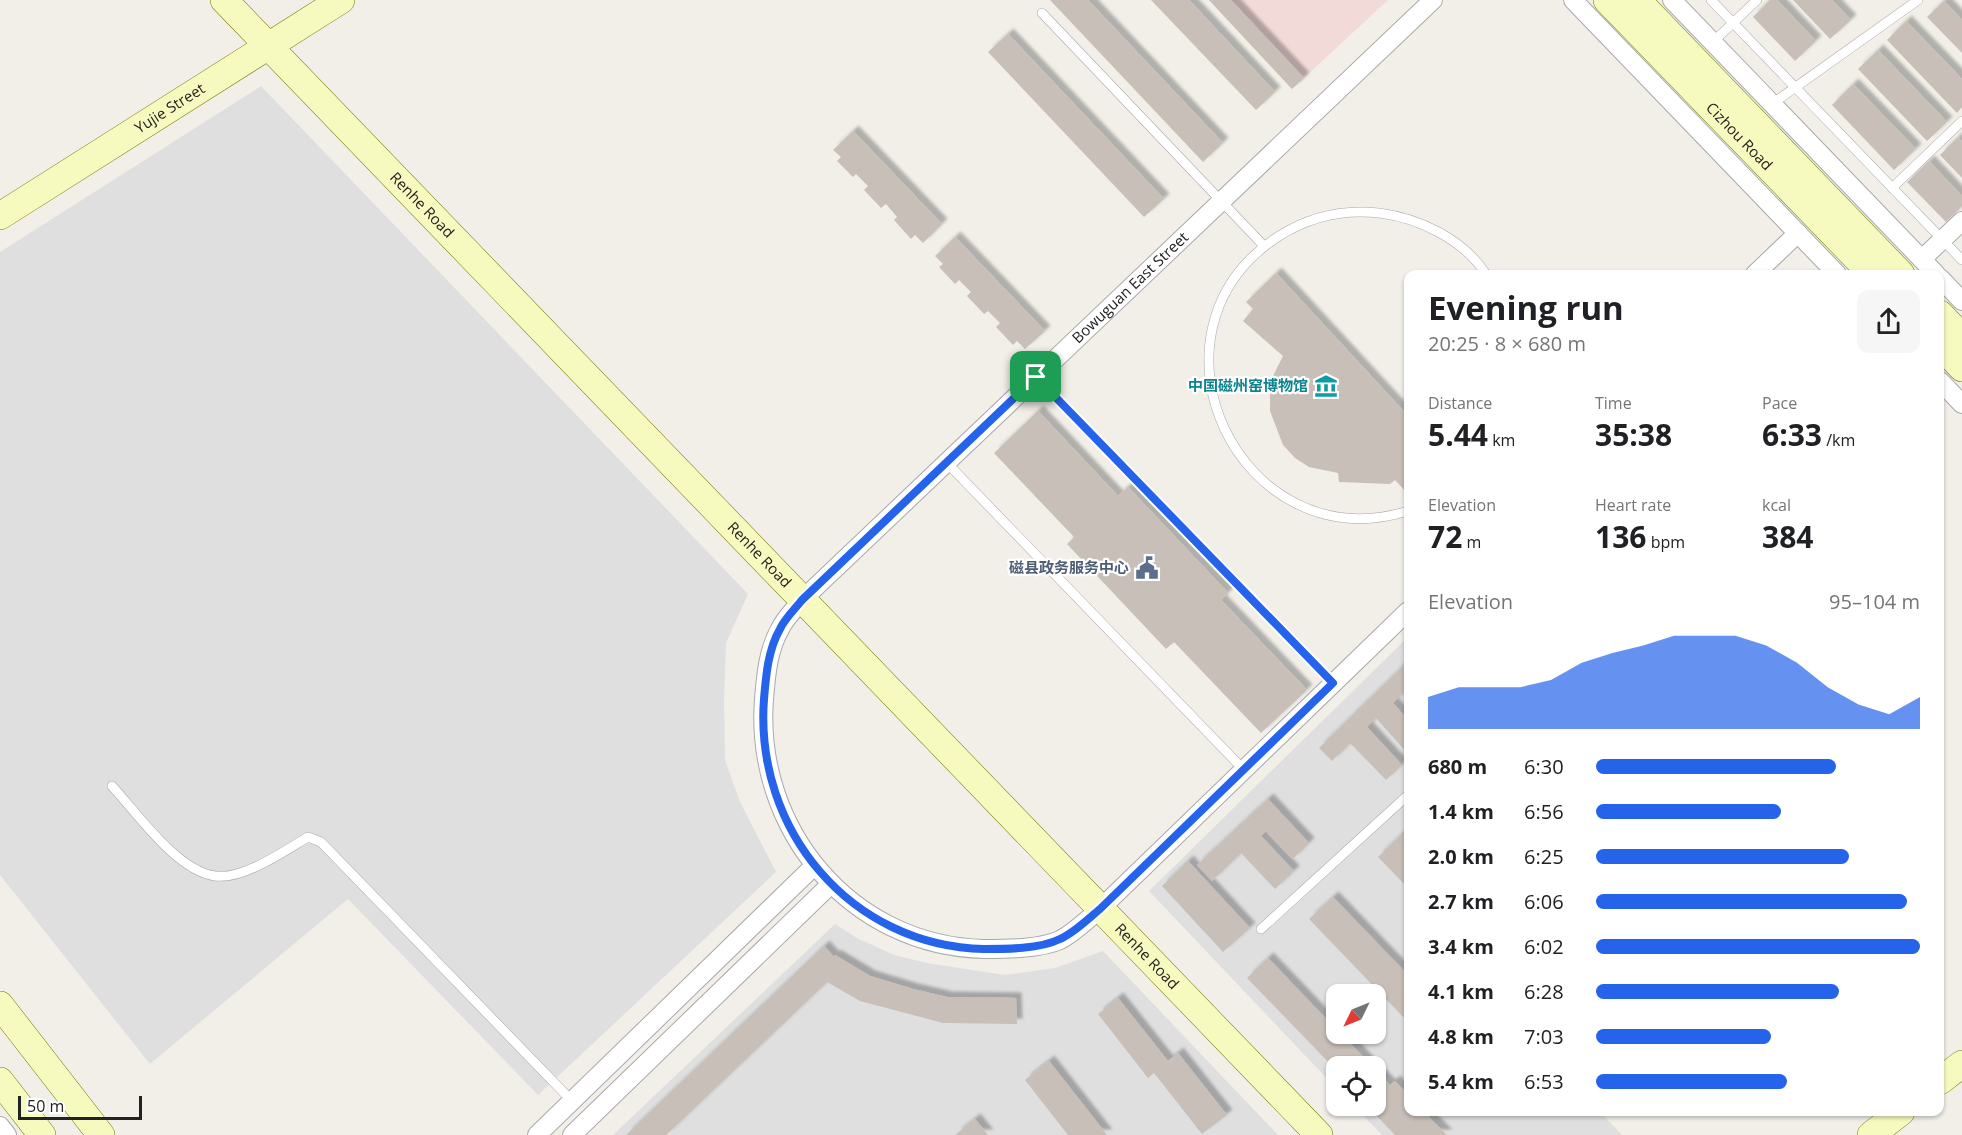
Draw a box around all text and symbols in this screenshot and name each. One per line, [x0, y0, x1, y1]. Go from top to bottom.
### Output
street label: Yujie Street [130, 78, 208, 137]
street label: Cizhou Road [1702, 97, 1777, 174]
street label: Renhe Road [386, 167, 459, 242]
street label: Bowuguan East Street [1067, 227, 1192, 347]
text: Evening run [1428, 285, 1624, 330]
button: share [1857, 290, 1920, 353]
text: 20:25 · 8 × 680 m [1428, 330, 1586, 357]
pin [1010, 351, 1061, 402]
icon: arrive [1019, 360, 1052, 393]
museum icon: 中国磁州窑博物馆 [1313, 373, 1339, 399]
place label: 中国磁州窑博物馆 [1188, 375, 1308, 395]
text: Distance [1428, 392, 1492, 414]
text: Time [1595, 392, 1632, 414]
text: Pace [1762, 392, 1797, 414]
text: 5.44 [1428, 414, 1488, 455]
text: 35:38 [1595, 414, 1672, 455]
text: 6:33 [1762, 414, 1822, 455]
text: km [1488, 429, 1515, 451]
text: /km [1822, 429, 1855, 451]
text: Elevation [1428, 494, 1496, 516]
text: Heart rate [1595, 494, 1671, 516]
text: kcal [1762, 494, 1791, 516]
text: 72 [1428, 516, 1462, 557]
text: 136 [1595, 516, 1646, 557]
text: 384 [1762, 516, 1813, 557]
street label: Renhe Road [724, 517, 796, 591]
text: m [1462, 531, 1481, 553]
text: bpm [1646, 531, 1685, 553]
public building icon: 磁县政务服务中心 [1134, 555, 1160, 581]
place label: 磁县政务服务中心 [1009, 557, 1129, 577]
text: Elevation [1428, 588, 1513, 615]
text: 95–104 m [1829, 588, 1920, 615]
text: 680 m [1428, 753, 1487, 780]
text: 6:30 [1524, 753, 1564, 780]
text: 1.4 km [1428, 798, 1494, 825]
text: 6:56 [1524, 798, 1564, 825]
text: 2.0 km [1428, 843, 1494, 870]
text: 6:25 [1524, 843, 1564, 870]
text: 2.7 km [1428, 888, 1494, 915]
text: 6:06 [1524, 888, 1564, 915]
street label: Renhe Road [1111, 918, 1184, 993]
text: 3.4 km [1428, 933, 1494, 960]
text: 6:02 [1524, 933, 1564, 960]
text: 4.1 km [1428, 978, 1494, 1005]
text: 6:28 [1524, 978, 1564, 1005]
north arrow [1326, 984, 1386, 1044]
map controls [1326, 984, 1386, 1116]
text: 4.8 km [1428, 1023, 1494, 1050]
text: 7:03 [1524, 1023, 1564, 1050]
button: locate [1326, 1056, 1386, 1116]
text: 5.4 km [1428, 1068, 1494, 1095]
text: 6:53 [1524, 1068, 1564, 1095]
scale bar [18, 1093, 142, 1120]
text: 50 m [27, 1095, 64, 1117]

